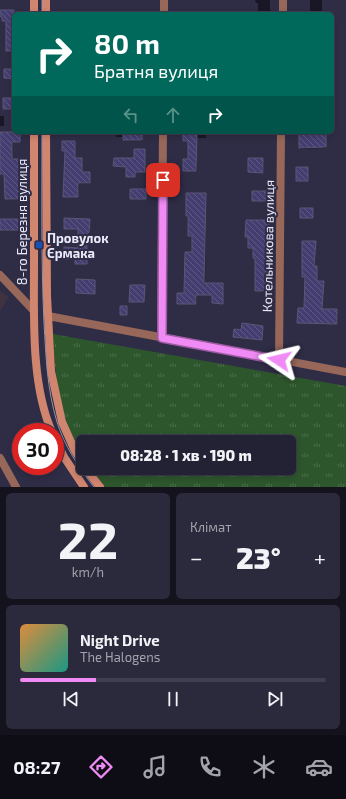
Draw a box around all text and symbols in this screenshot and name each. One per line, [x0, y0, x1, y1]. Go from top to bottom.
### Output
text: 80 m [94, 26, 160, 60]
icon: right [28, 28, 80, 80]
text: Братня вулиця [94, 60, 218, 82]
icon: left [120, 104, 142, 126]
icon: ahead [162, 104, 184, 126]
icon: right [204, 104, 226, 126]
street label: 8-го Березня вулиця [14, 159, 30, 285]
pin [146, 163, 180, 197]
icon: arrive [152, 169, 174, 191]
street label: Котельникова вулиця [259, 180, 277, 312]
place label: Провулок Єрмака [47, 230, 109, 261]
marker: Провулок Єрмака [34, 240, 44, 250]
position arrow [258, 339, 300, 381]
speed limit sign: 30 [12, 423, 64, 475]
text: 08:28 · 1 хв · 190 m [120, 446, 252, 464]
text: 22 [58, 507, 118, 569]
text: Клімат [190, 519, 232, 535]
text: 23° [236, 539, 281, 575]
text: − [190, 544, 203, 570]
text: + [314, 544, 326, 570]
text: km/h [72, 564, 104, 580]
text: Night Drive [80, 631, 160, 649]
text: The Halogens [80, 649, 160, 665]
icon: previous [60, 688, 82, 710]
icon: pause [162, 688, 184, 710]
icon: next [264, 688, 286, 710]
icon: directions [87, 753, 115, 781]
icon: music [141, 753, 169, 781]
icon: phone [196, 753, 224, 781]
icon: climate [250, 753, 278, 781]
icon: car [305, 753, 333, 781]
text: 08:27 [13, 756, 60, 778]

